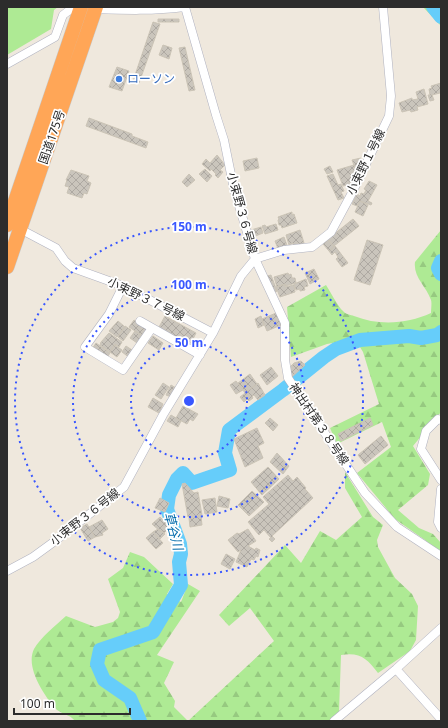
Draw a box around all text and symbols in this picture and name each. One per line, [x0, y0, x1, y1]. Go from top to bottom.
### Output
place label: ローソン [127, 70, 175, 87]
marker: ローソン [114, 74, 124, 84]
street label: 国道175号 [34, 107, 69, 166]
street label: 小束野１号線 [342, 126, 389, 198]
street label: 小束野３６号線 [223, 170, 262, 256]
text: 150 m [171, 218, 207, 235]
street label: 小束野３７号線 [105, 272, 188, 325]
text: 100 m [171, 276, 207, 293]
text: 50 m [175, 334, 203, 351]
street label: 神出村第３８号線 [286, 379, 353, 468]
centre of rings [182, 394, 196, 408]
street label: 小束野３６号線 [46, 484, 123, 549]
water label: 草谷川 [160, 510, 188, 554]
scale bar [14, 690, 130, 716]
text: 100 m [20, 695, 55, 712]

